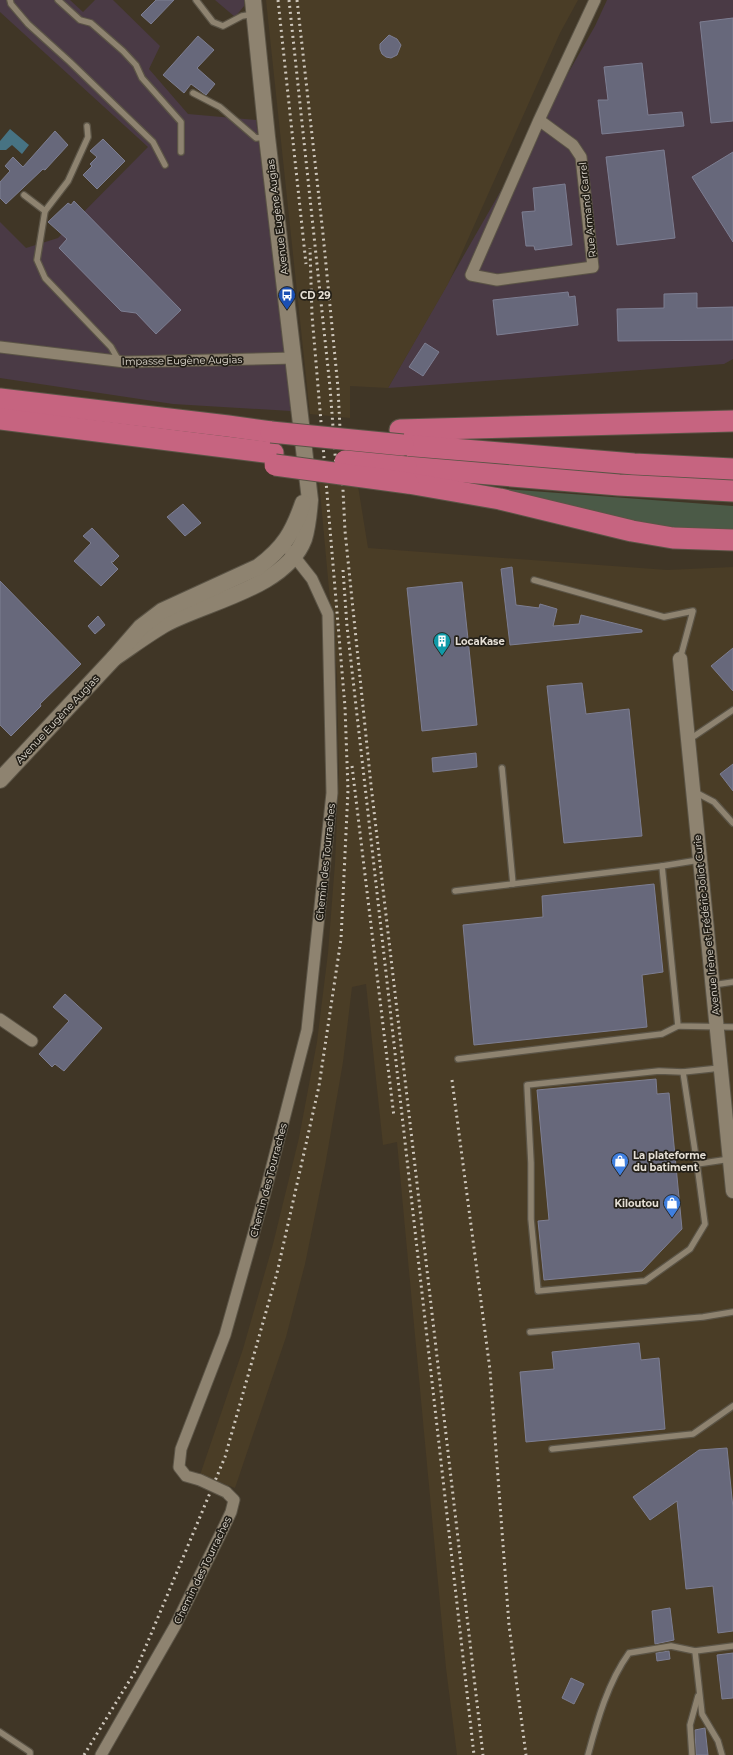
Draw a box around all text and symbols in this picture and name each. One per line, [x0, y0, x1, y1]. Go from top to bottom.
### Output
street label: Avenue Eugène Augias [264, 158, 291, 275]
street label: Rue Armand Carrel [576, 162, 599, 258]
bus stop icon: CD 29 [277, 285, 297, 310]
place label: CD 29 [300, 289, 331, 302]
street label: Impasse Eugène Augias [122, 353, 242, 368]
building icon: LocaKase [432, 631, 452, 656]
place label: LocaKase [455, 635, 505, 648]
street label: Avenue Eugène Augias [13, 672, 102, 766]
street label: Chemin des Tourraches [313, 803, 338, 921]
street label: Avenue Irène et Frédéric Joliot Curie [691, 834, 722, 1016]
street label: Chemin des Tourraches [247, 1121, 290, 1239]
place label: La plateforme du batiment [633, 1149, 706, 1174]
shop icon: La plateforme du batiment [610, 1151, 630, 1176]
shop icon: Kiloutou [662, 1193, 682, 1218]
place label: Kiloutou [615, 1197, 659, 1210]
street label: Chemin des Tourraches [171, 1514, 234, 1626]

